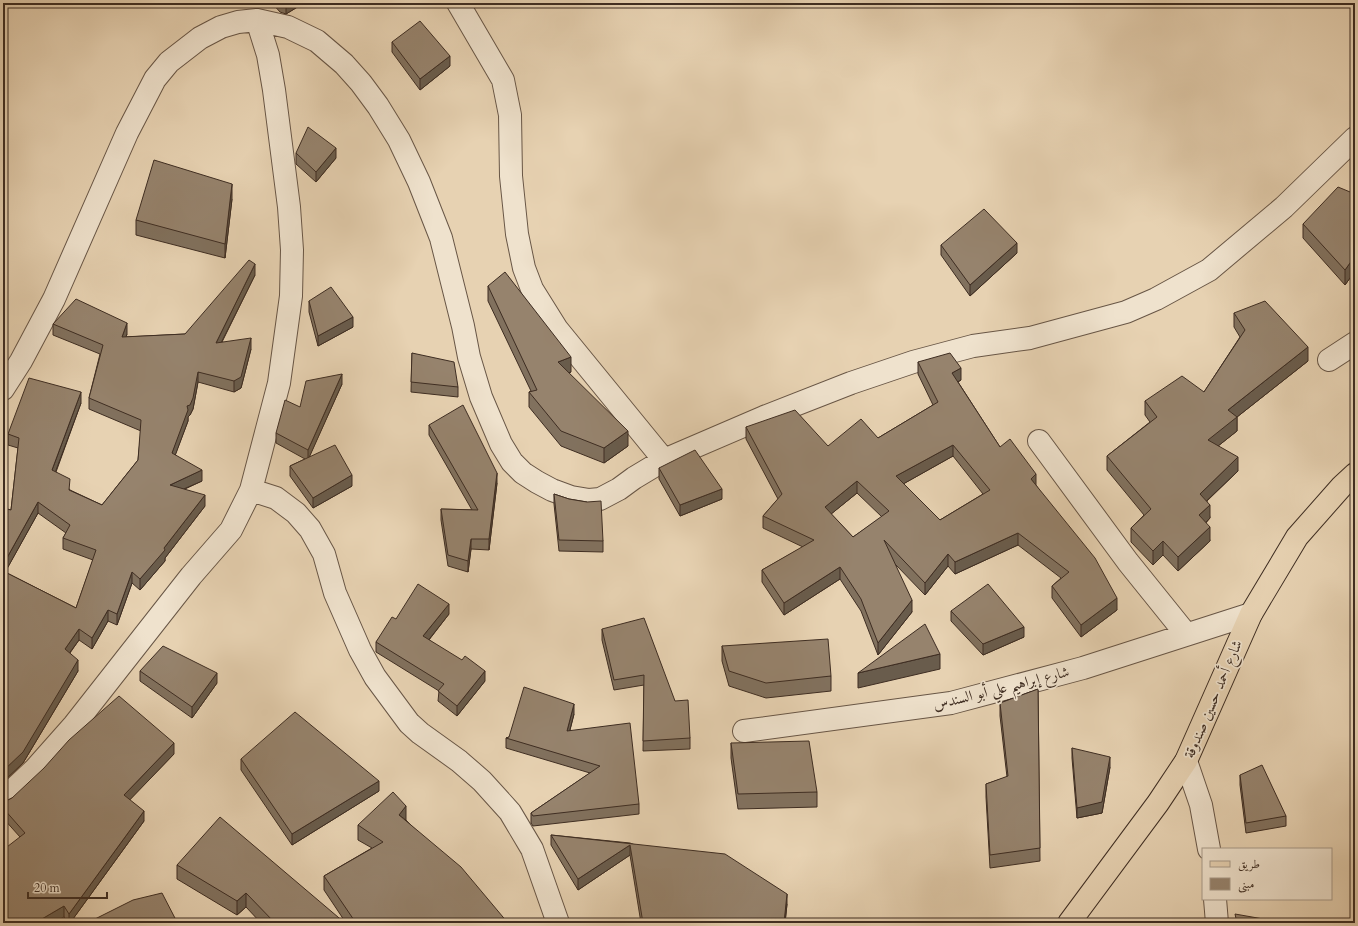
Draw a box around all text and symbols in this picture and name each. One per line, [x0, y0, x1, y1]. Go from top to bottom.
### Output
street label: شارع أحمد حسين صندوقة [1178, 636, 1250, 762]
street label: شارع إبراهيم علي أبو السندس [931, 660, 1072, 719]
legend [1202, 848, 1332, 900]
text: طريق [1238, 856, 1260, 872]
scale bar [28, 874, 107, 900]
text: مبنى [1238, 876, 1254, 893]
text: 20 m [34, 880, 61, 896]

